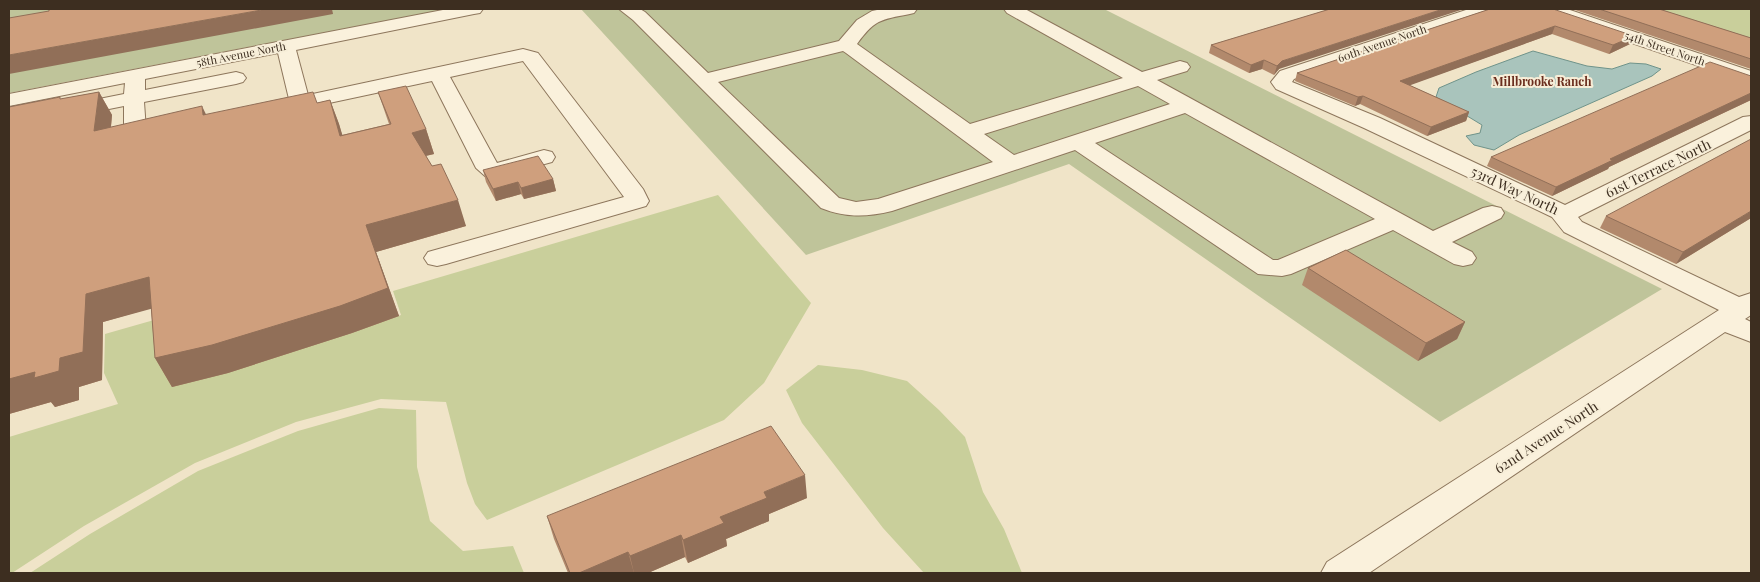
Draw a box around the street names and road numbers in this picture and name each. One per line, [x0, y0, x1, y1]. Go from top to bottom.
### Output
street label: 60th Avenue North [1336, 21, 1429, 65]
street label: 54th Street North [1623, 27, 1708, 69]
street label: 58th Avenue North [195, 38, 288, 70]
street label: 61st Terrace North [1602, 134, 1715, 202]
street label: 53rd Way North [1468, 161, 1563, 219]
street label: 62nd Avenue North [1491, 396, 1602, 478]

